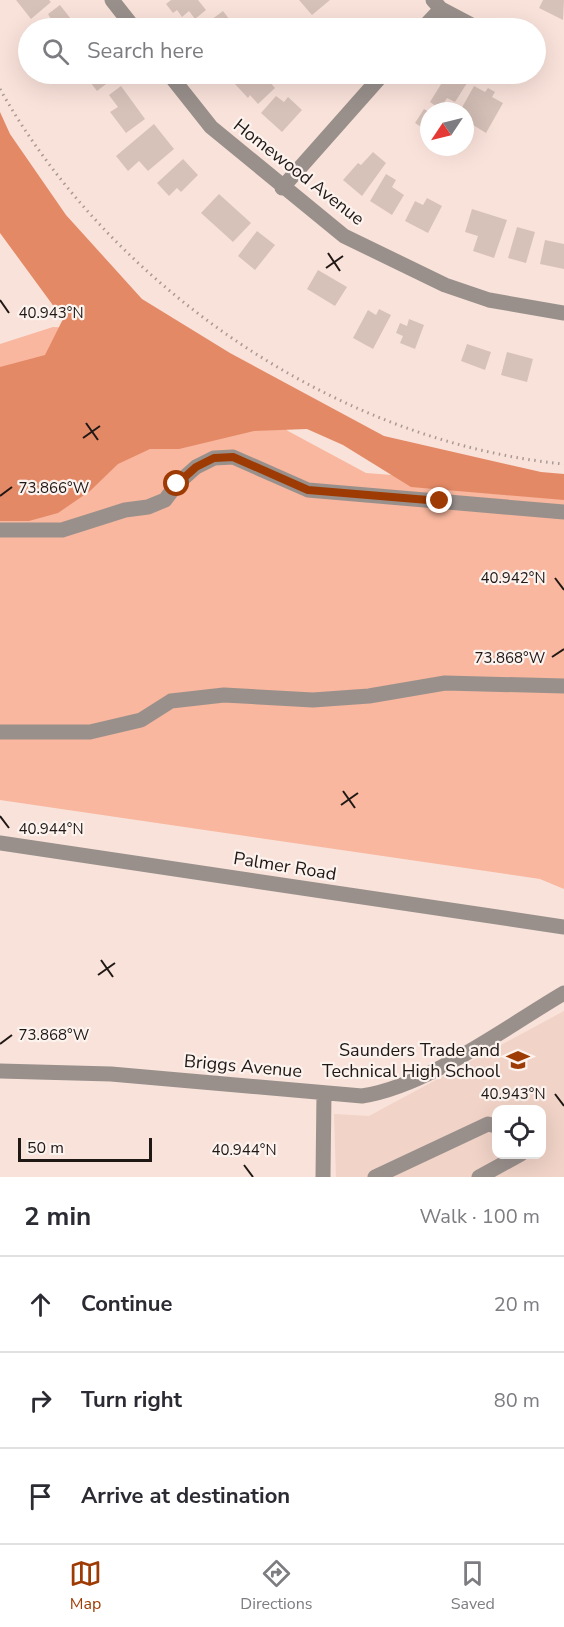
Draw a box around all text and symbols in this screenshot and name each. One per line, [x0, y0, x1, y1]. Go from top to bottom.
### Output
search box [18, 18, 546, 84]
icon: search [39, 35, 72, 68]
text: Search here [87, 36, 204, 66]
north arrow [420, 102, 474, 156]
street label: Homewood Avenue [229, 113, 369, 231]
text: 40.943°N [18, 303, 84, 323]
route start [163, 470, 189, 496]
text: 73.866°W [19, 478, 90, 498]
route end [426, 487, 452, 513]
text: 40.942°N [480, 568, 546, 588]
text: 73.868°W [475, 648, 546, 668]
text: 40.944°N [18, 819, 84, 839]
street label: Palmer Road [232, 846, 338, 886]
text: 73.868°W [19, 1025, 90, 1045]
place label: Saunders Trade and Technical High School [322, 1038, 501, 1083]
school or university icon: Saunders Trade and Technical High School [505, 1047, 531, 1073]
street label: Briggs Avenue [183, 1049, 303, 1083]
text: 40.943°N [480, 1084, 546, 1104]
map controls [492, 1105, 546, 1159]
button: locate [492, 1105, 546, 1159]
scale bar [18, 1135, 152, 1162]
text: 50 m [27, 1137, 64, 1159]
text: 40.944°N [211, 1140, 277, 1160]
text: 2 min [24, 1199, 91, 1234]
text: Walk · 100 m [420, 1203, 540, 1230]
icon: ahead [24, 1288, 57, 1321]
text: Continue [81, 1289, 172, 1319]
text: 20 m [494, 1291, 540, 1318]
icon: right [24, 1384, 57, 1417]
text: Turn right [81, 1385, 182, 1415]
text: 80 m [494, 1387, 540, 1414]
icon: arrive [24, 1480, 57, 1513]
text: Arrive at destination [81, 1481, 290, 1511]
tab: Map [69, 1557, 102, 1615]
tab: Directions [240, 1557, 312, 1615]
tab: Saved [451, 1557, 495, 1615]

